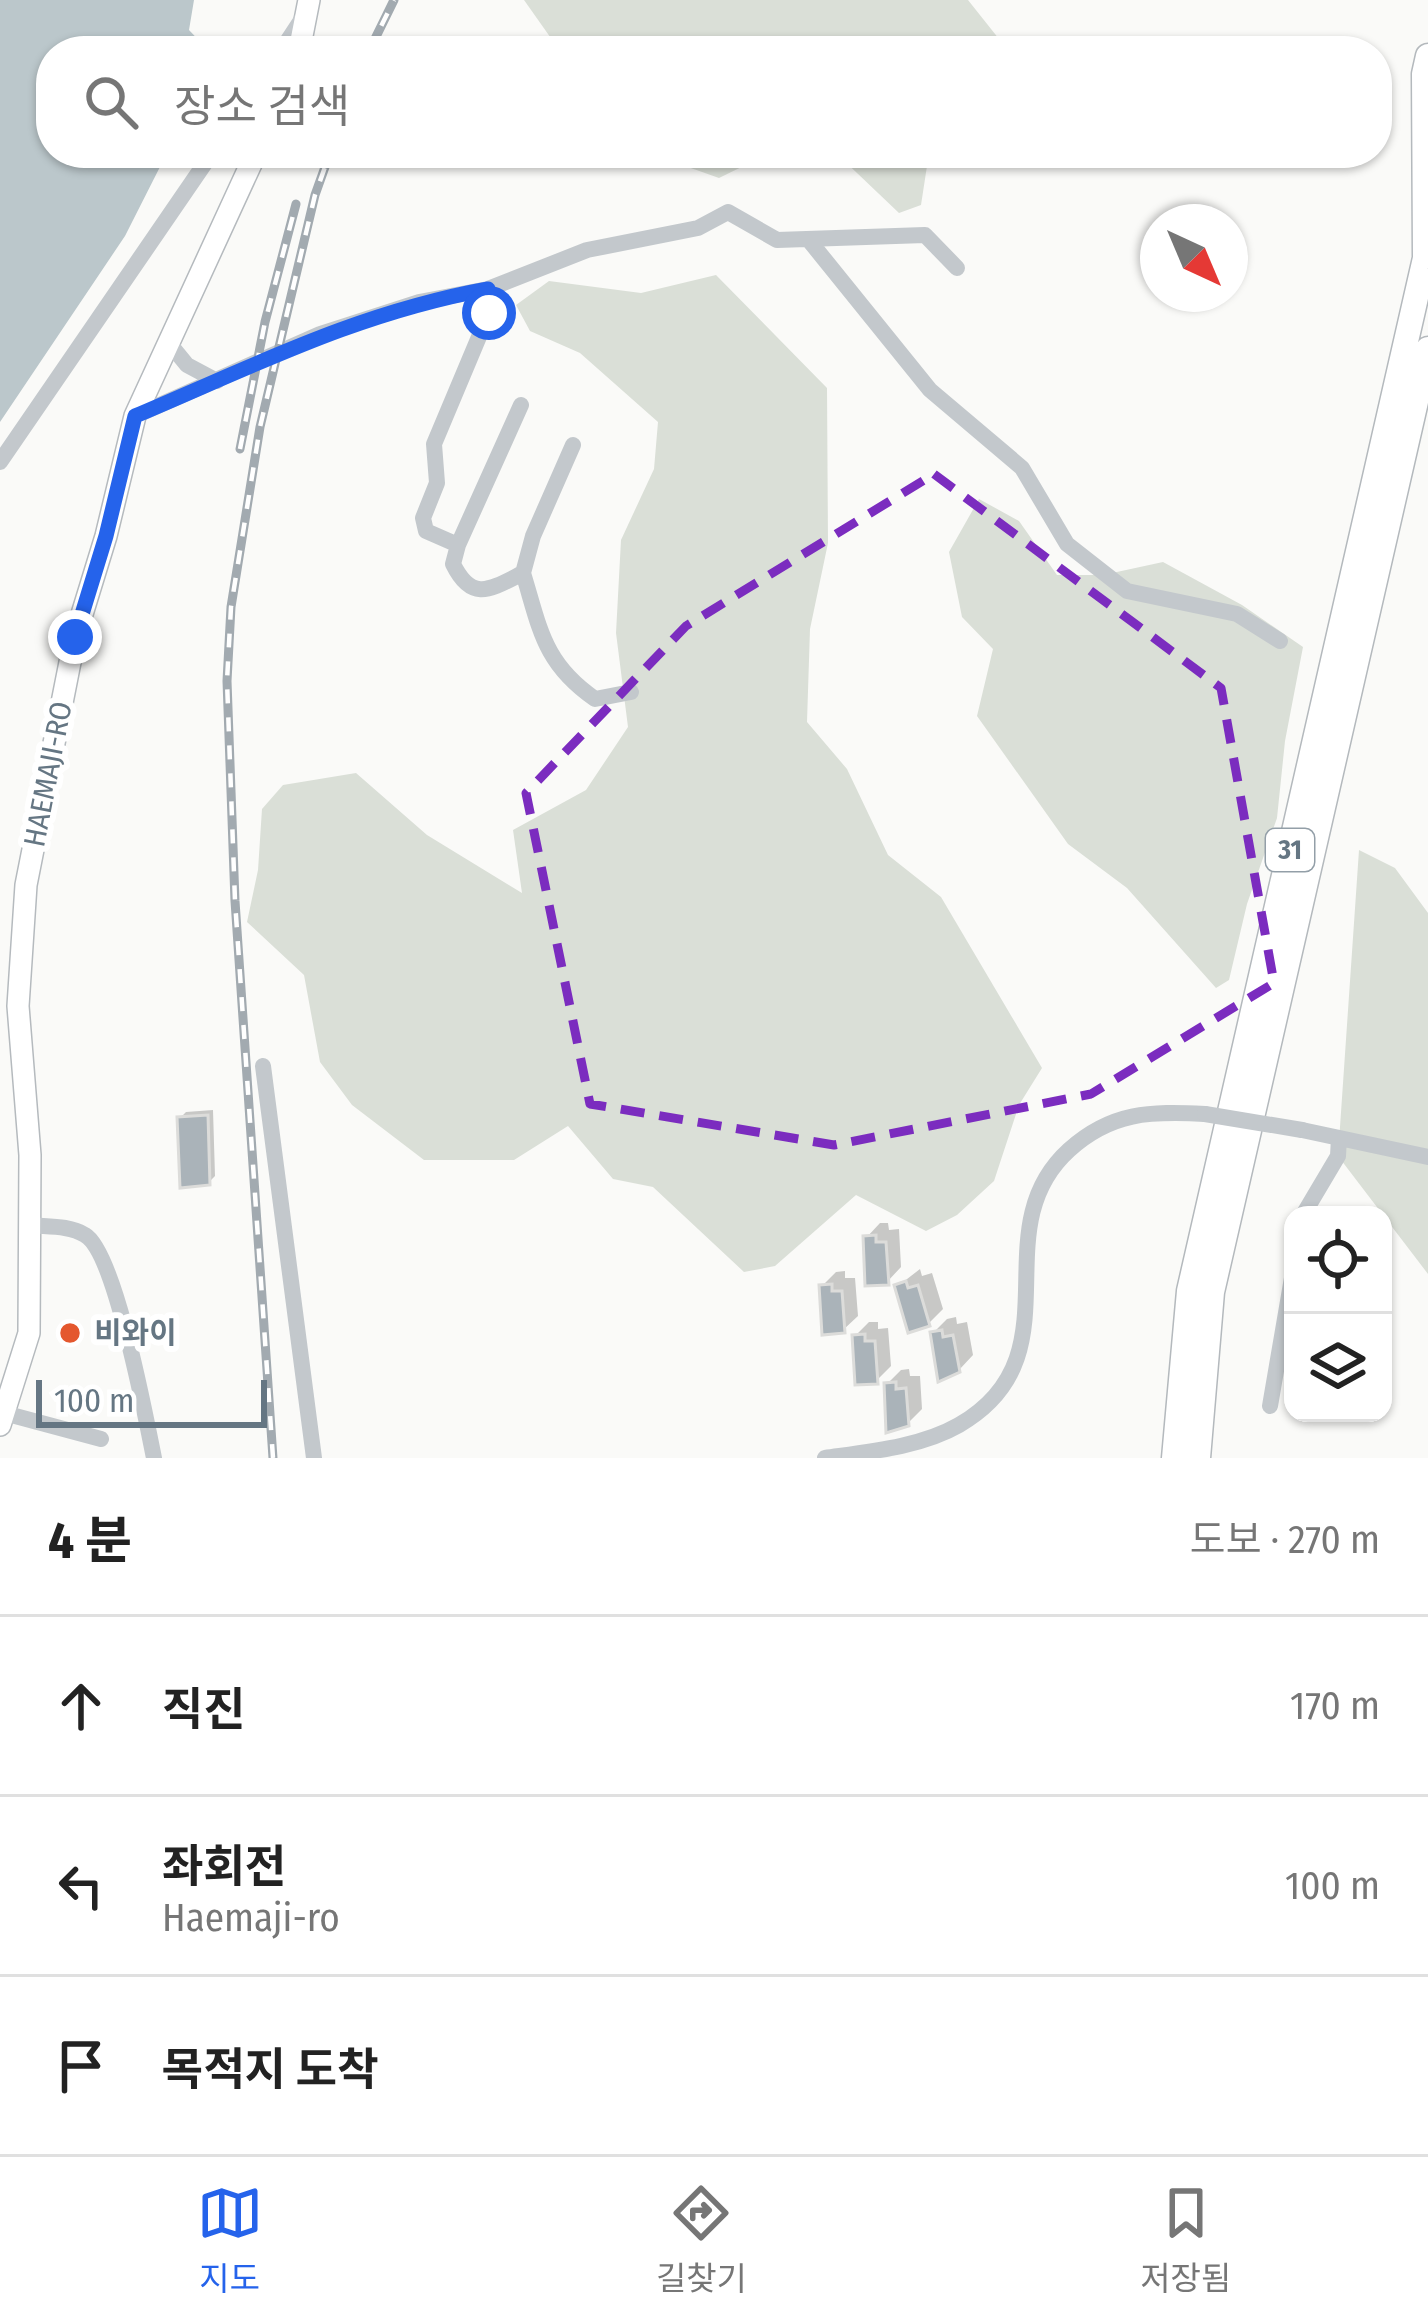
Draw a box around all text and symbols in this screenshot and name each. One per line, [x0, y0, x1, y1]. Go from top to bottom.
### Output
search box [36, 36, 1392, 168]
icon: search [78, 69, 144, 135]
text: 장소 검색 [174, 80, 350, 134]
north arrow [1140, 204, 1248, 312]
route start [462, 286, 516, 340]
route end [48, 610, 102, 664]
street label: HAEMAJI-RO [16, 698, 80, 850]
road number: 31 [1266, 829, 1314, 871]
map controls [1284, 1206, 1392, 1422]
button: locate [1284, 1206, 1392, 1314]
button: layers [1284, 1314, 1392, 1422]
place label: 비와이 [94, 1315, 177, 1351]
marker: 비와이 [57, 1320, 83, 1346]
scale bar [36, 1374, 267, 1427]
text: 100 m [54, 1381, 134, 1421]
text: 4 분 [48, 1510, 132, 1572]
text: 도보 · 270 m [1190, 1517, 1380, 1563]
icon: ahead [48, 1673, 114, 1739]
text: 직진 [162, 1683, 245, 1737]
text: 170 m [1290, 1683, 1380, 1729]
text: 좌회전 [162, 1840, 286, 1894]
icon: left [48, 1853, 114, 1919]
text: 100 m [1285, 1863, 1380, 1909]
text: Haemaji-ro [162, 1895, 340, 1941]
icon: arrive [48, 2033, 114, 2099]
text: 목적지 도착 [162, 2043, 378, 2097]
tab: 지도 [197, 2180, 263, 2300]
tab: 길찾기 [656, 2180, 747, 2300]
tab: 저장됨 [1140, 2180, 1231, 2300]

